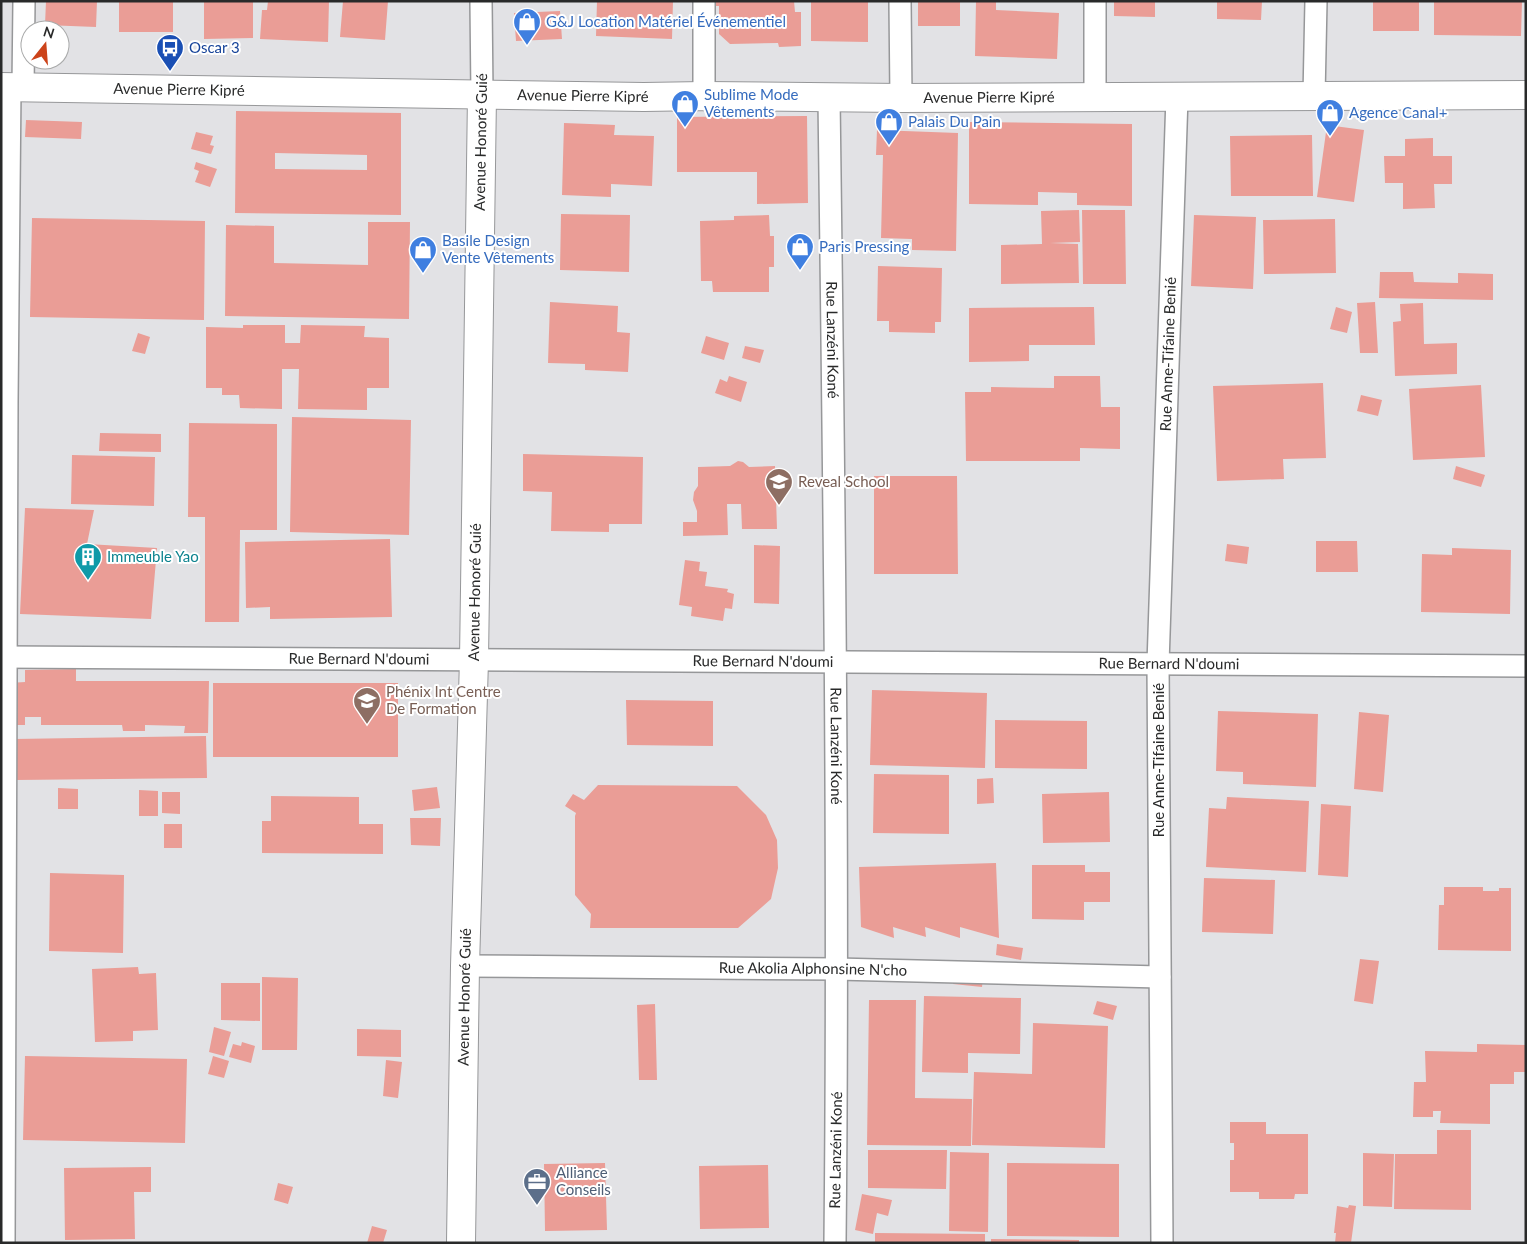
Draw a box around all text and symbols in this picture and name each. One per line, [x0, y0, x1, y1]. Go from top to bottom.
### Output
shop icon: G&J Location Matériel Événementiel [512, 7, 542, 46]
place label: G&J Location Matériel Événementiel [546, 12, 786, 30]
north arrow [20, 20, 70, 70]
text: N [41, 22, 57, 42]
bus stop icon: Oscar 3 [155, 33, 185, 72]
place label: Oscar 3 [189, 38, 240, 56]
street label: Avenue Honoré Guié [470, 73, 490, 211]
street label: Avenue Pierre Kipré [113, 79, 245, 99]
street label: Avenue Pierre Kipré [517, 85, 649, 105]
place label: Sublime Mode Vêtements [704, 85, 799, 120]
street label: Avenue Pierre Kipré [923, 87, 1055, 106]
shop icon: Sublime Mode Vêtements [670, 89, 700, 128]
shop icon: Agence Canal+ [1315, 98, 1345, 137]
place label: Agence Canal+ [1349, 103, 1447, 121]
shop icon: Palais Du Pain [874, 107, 904, 146]
place label: Palais Du Pain [908, 112, 1001, 130]
place label: Basile Design Vente Vêtements [442, 231, 554, 266]
shop icon: Paris Pressing [785, 232, 815, 271]
shop icon: Basile Design Vente Vêtements [408, 235, 438, 274]
place label: Paris Pressing [819, 237, 910, 255]
street label: Rue Anne-Tifaine Benié [1156, 277, 1179, 432]
street label: Rue Lanzéni Koné [823, 281, 843, 399]
school or university icon: Reveal School [764, 467, 794, 506]
place label: Reveal School [798, 472, 889, 490]
street label: Avenue Honoré Guié [464, 523, 484, 661]
building icon: Immeuble Yao [73, 542, 103, 581]
place label: Immeuble Yao [107, 547, 199, 565]
street label: Rue Bernard N'doumi [289, 649, 429, 668]
street label: Rue Bernard N'doumi [693, 651, 833, 670]
street label: Rue Bernard N'doumi [1098, 653, 1239, 672]
place label: Phénix Int Centre De Formation [386, 682, 501, 717]
street label: Rue Anne-Tifaine Benié [1149, 683, 1167, 837]
school or university icon: Phénix Int Centre De Formation [352, 686, 382, 725]
street label: Rue Lanzéni Koné [827, 687, 846, 805]
street label: Avenue Honoré Guié [454, 928, 474, 1066]
street label: Rue Akolia Alphonsine N'cho [719, 958, 907, 979]
street label: Rue Lanzéni Koné [825, 1091, 845, 1209]
place label: Alliance Conseils [556, 1163, 611, 1198]
office icon: Alliance Conseils [522, 1167, 552, 1206]

